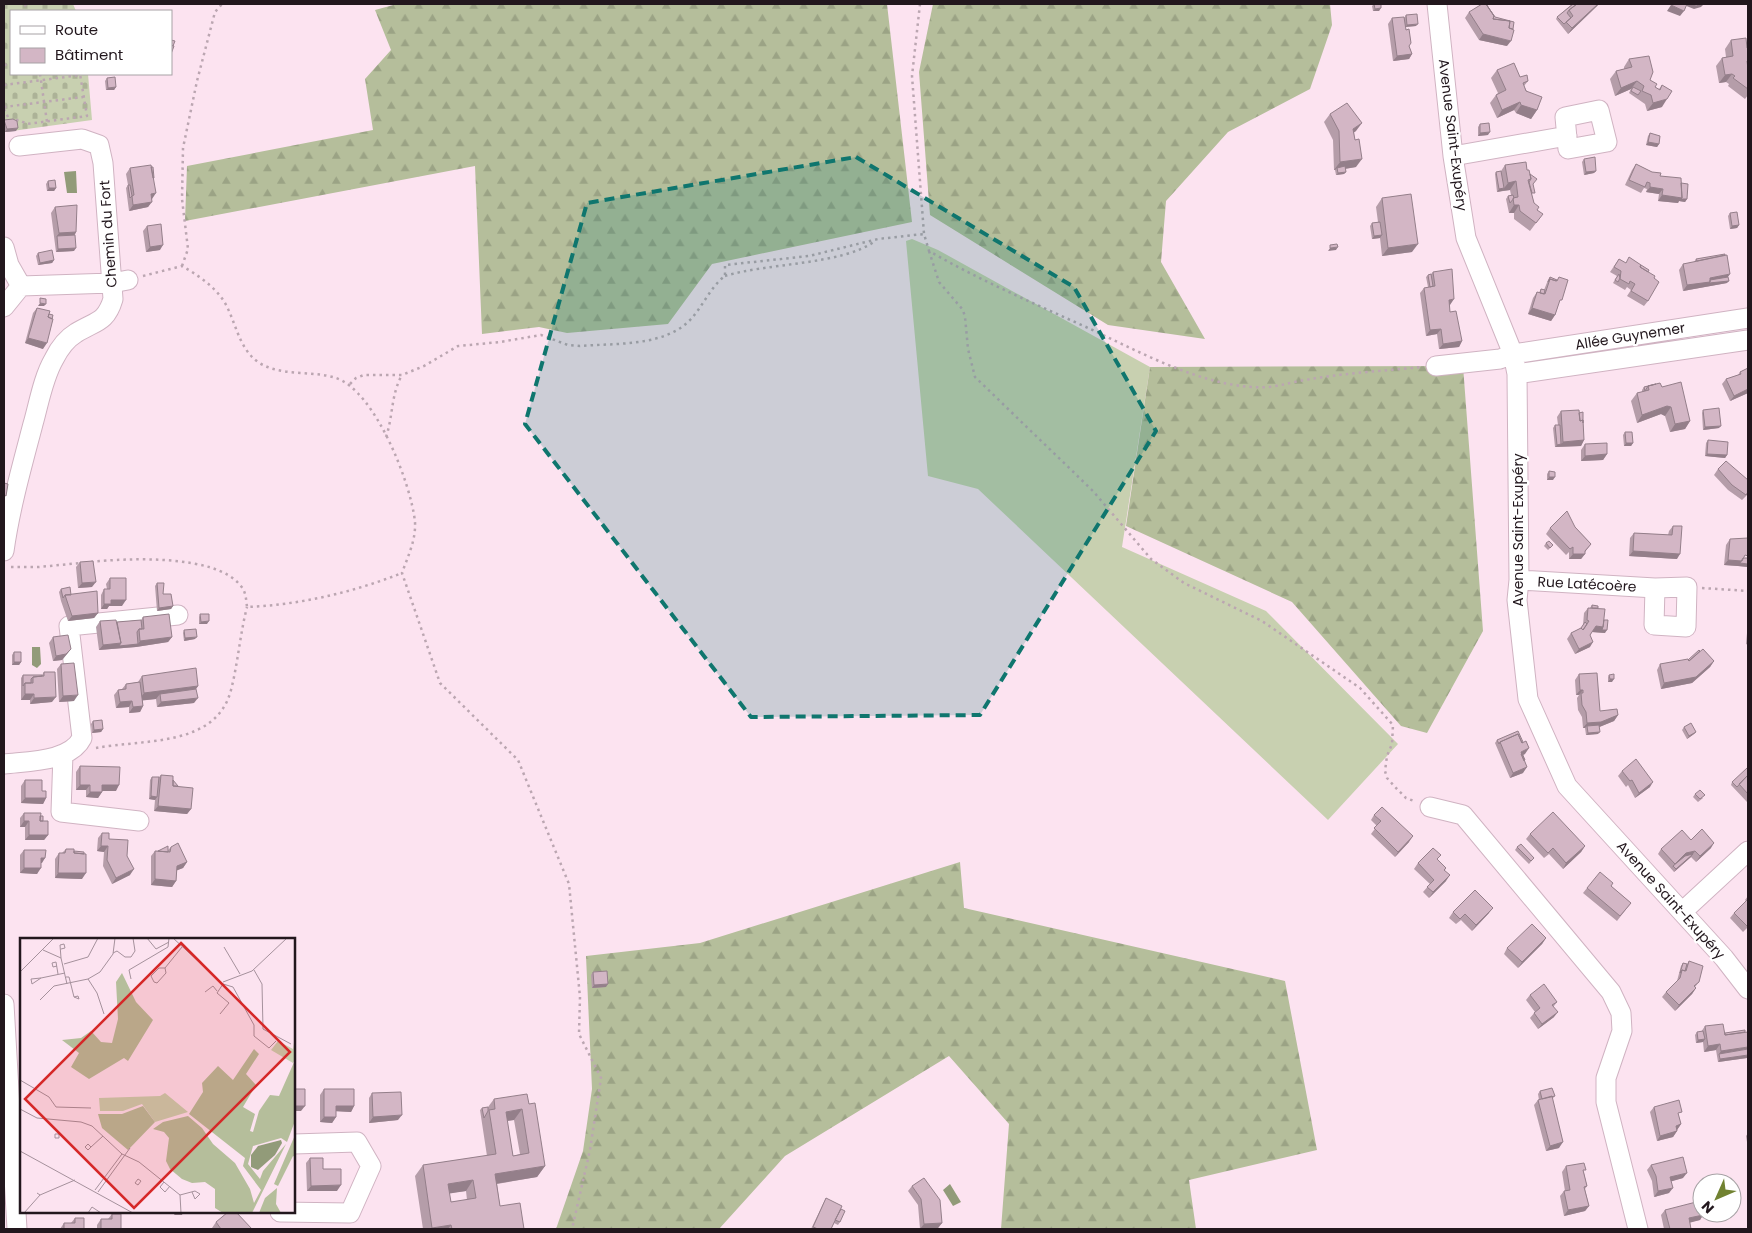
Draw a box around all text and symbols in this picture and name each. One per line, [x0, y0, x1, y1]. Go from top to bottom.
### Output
legend [10, 10, 172, 75]
text: Route [55, 19, 98, 40]
text: Bâtiment [55, 44, 123, 65]
street label: Avenue Saint-Exupéry [1434, 58, 1472, 212]
street label: Chemin du Fort [94, 180, 122, 288]
street label: Allée Guynemer [1574, 317, 1686, 355]
street label: Avenue Saint-Exupéry [1508, 453, 1528, 607]
street label: Rue Latécoère [1537, 571, 1637, 597]
street label: Avenue Saint-Exupéry [1612, 836, 1730, 964]
inset map [20, 938, 295, 1213]
north arrow [1692, 1173, 1742, 1223]
text: N [1697, 1196, 1719, 1218]

